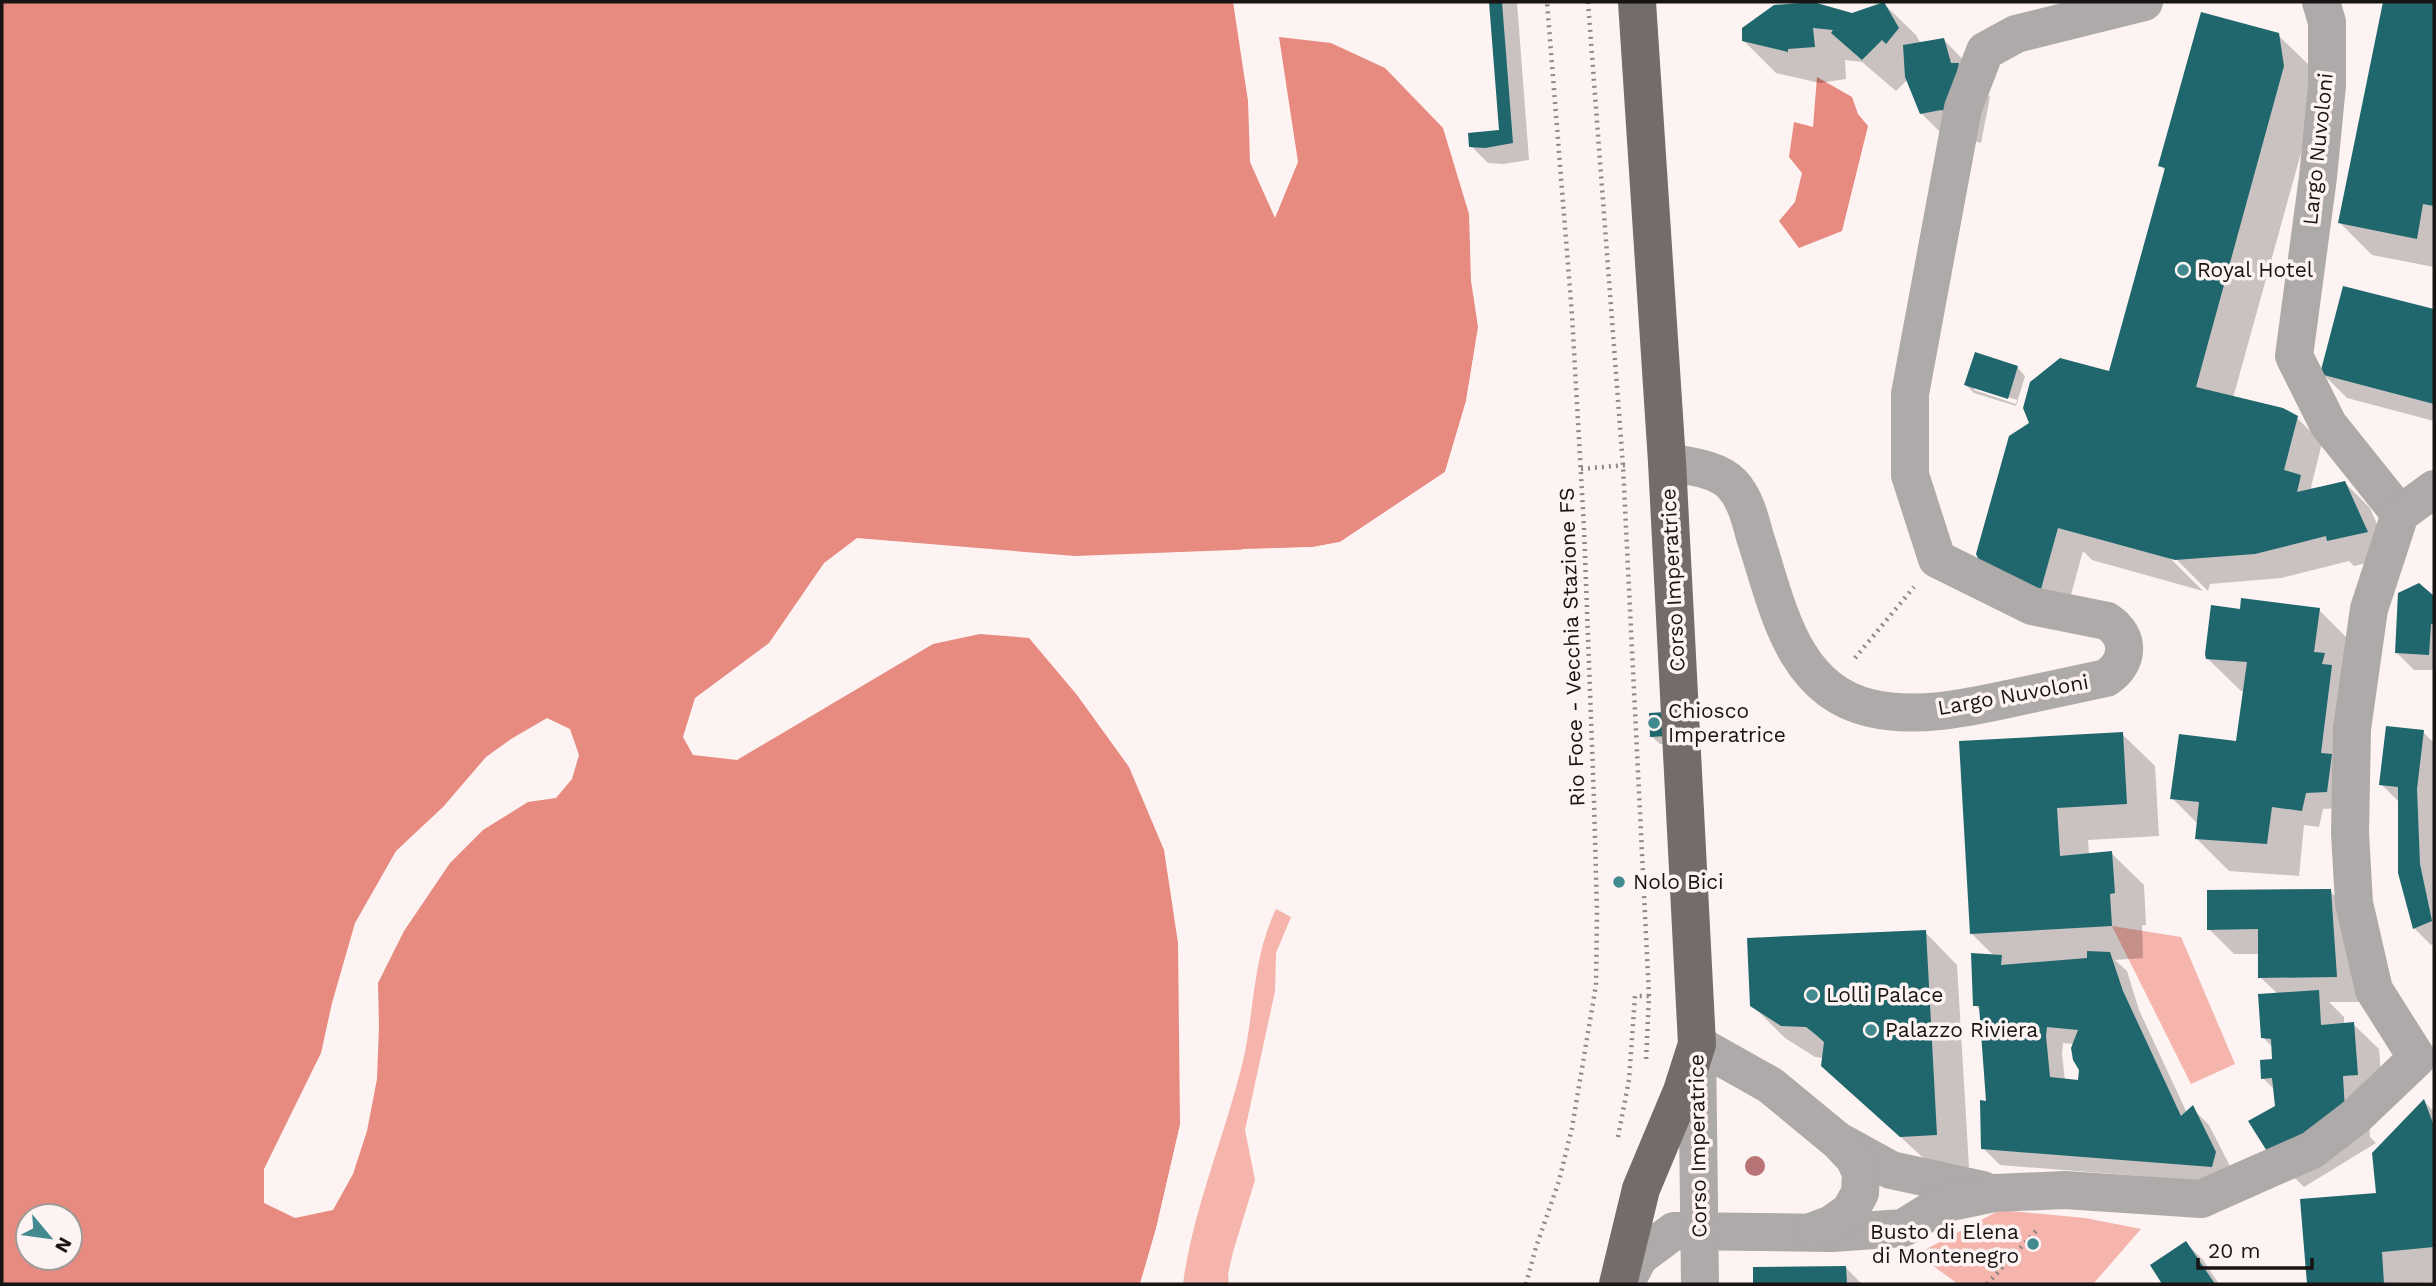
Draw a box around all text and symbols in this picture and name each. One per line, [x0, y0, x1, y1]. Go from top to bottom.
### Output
street label: Largo Nuvoloni [2297, 72, 2338, 226]
place label: Royal Hotel [2197, 257, 2314, 282]
marker: Royal Hotel [2175, 262, 2191, 278]
street label: Rio Foce - Vecchia Stazione FS [1553, 487, 1590, 807]
street label: Corso Imperatrice [1655, 488, 1690, 673]
street label: Largo Nuvoloni [1936, 669, 2090, 720]
place label: Chiosco Imperatrice [1668, 698, 1786, 747]
marker: Chiosco Imperatrice [1646, 715, 1662, 731]
place label: Nolo Bici [1633, 869, 1724, 894]
marker: Nolo Bici [1611, 874, 1627, 890]
place label: Lolli Palace [1826, 982, 1943, 1007]
marker: Lolli Palace [1804, 987, 1820, 1003]
place label: Palazzo Riviera [1885, 1017, 2038, 1042]
marker: Palazzo Riviera [1863, 1022, 1879, 1038]
street label: Corso Imperatrice [1683, 1054, 1712, 1238]
north arrow [14, 1202, 84, 1272]
place label: Busto di Elena di Montenegro [1870, 1219, 2019, 1268]
scale bar [2198, 1226, 2312, 1270]
text: N [50, 1233, 77, 1257]
marker: Busto di Elena di Montenegro [2025, 1236, 2041, 1252]
text: 20 m [2208, 1238, 2260, 1263]

